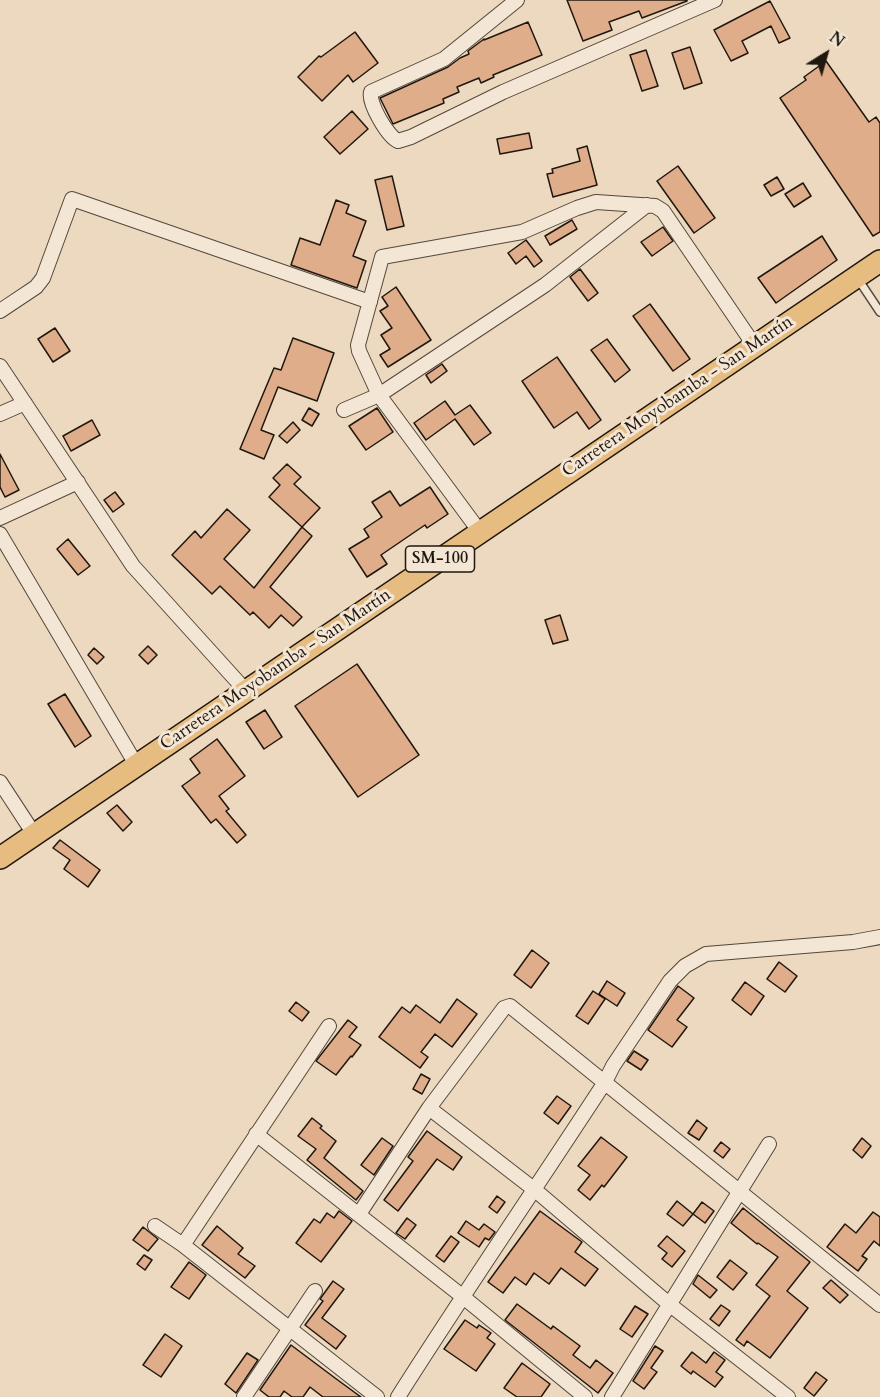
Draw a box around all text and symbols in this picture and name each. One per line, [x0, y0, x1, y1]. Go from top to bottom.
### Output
north arrow [796, 24, 856, 84]
text: N [825, 27, 849, 53]
street label: Carretera Moyobamba - San Martín [558, 312, 798, 482]
road number: SM-100 [406, 546, 474, 572]
street label: Carretera Moyobamba - San Martín [156, 585, 396, 755]

